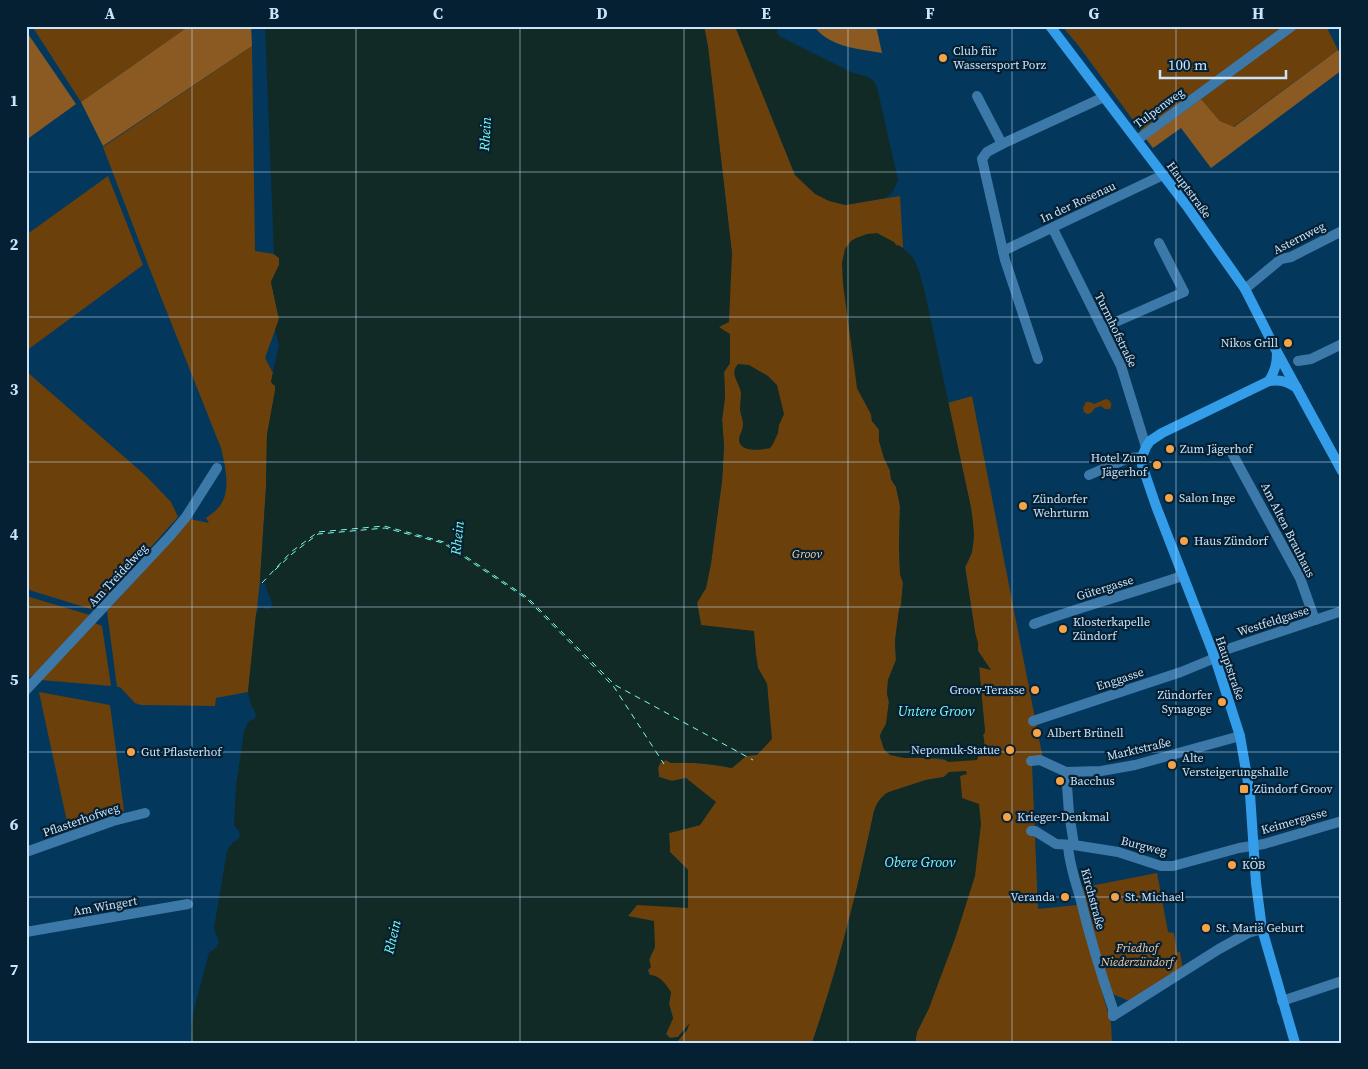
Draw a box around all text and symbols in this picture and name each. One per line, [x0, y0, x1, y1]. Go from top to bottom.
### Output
text: A [105, 2, 116, 24]
text: B [269, 2, 280, 24]
text: C [433, 2, 443, 24]
text: D [596, 2, 608, 24]
text: E [761, 2, 771, 24]
text: F [925, 2, 935, 24]
text: G [1089, 2, 1100, 24]
text: H [1252, 2, 1264, 24]
place label: Club für Wassersport Porz [953, 43, 1046, 73]
scale bar [1160, 48, 1287, 80]
marker: Club für Wassersport Porz [937, 52, 949, 64]
text: 100 m [1168, 54, 1208, 75]
street label: Tulpenweg [1131, 84, 1187, 132]
text: 1 [10, 89, 18, 111]
water label: Rhein [474, 116, 496, 153]
street label: Hauptstraße [1163, 158, 1215, 222]
street label: In der Rosenau [1038, 178, 1118, 226]
street label: Asternweg [1270, 218, 1328, 258]
text: 2 [10, 233, 19, 255]
street label: Turmhofstraße [1091, 290, 1141, 370]
place label: Nikos Grill [1221, 335, 1278, 351]
marker: Nikos Grill [1282, 337, 1294, 349]
text: 3 [10, 378, 19, 400]
place label: Zum Jägerhof [1180, 441, 1254, 457]
marker: Zum Jägerhof [1164, 443, 1176, 455]
place label: Hotel Zum Jägerhof [1091, 450, 1149, 480]
marker: Hotel Zum Jägerhof [1151, 459, 1163, 471]
street label: Am Alten Brauhaus [1257, 480, 1319, 580]
place label: Salon Inge [1179, 490, 1235, 506]
place label: Zündorfer Wehrturm [1033, 491, 1089, 521]
marker: Salon Inge [1163, 492, 1175, 504]
marker: Zündorfer Wehrturm [1017, 500, 1029, 512]
water label: Rhein [445, 520, 469, 557]
text: 4 [10, 523, 19, 545]
place label: Haus Zündorf [1194, 533, 1270, 549]
marker: Haus Zündorf [1178, 535, 1190, 547]
street label: Am Treidelweg [85, 540, 151, 610]
park label: Groov [792, 546, 822, 562]
street label: Gütergasse [1075, 572, 1135, 604]
street label: Westfeldgasse [1235, 602, 1311, 640]
place label: Klosterkapelle Zündorf [1073, 614, 1150, 644]
marker: Klosterkapelle Zündorf [1057, 623, 1069, 635]
street label: Hauptstraße [1212, 634, 1248, 702]
street label: Enggasse [1094, 664, 1146, 694]
text: 5 [10, 668, 19, 690]
place label: Groov-Terasse [949, 682, 1025, 698]
marker: Groov-Terasse [1029, 684, 1041, 696]
place label: Zündorfer Synagoge [1158, 687, 1212, 717]
marker: Zündorfer Synagoge [1216, 696, 1228, 708]
water label: Untere Groov [898, 701, 975, 721]
place label: Albert Brünell [1047, 725, 1124, 741]
marker: Albert Brünell [1031, 727, 1043, 739]
street label: Marktstraße [1105, 734, 1173, 764]
place label: Nepomuk-Statue [911, 742, 1000, 758]
place label: Gut Pflasterhof [141, 744, 223, 760]
marker: Nepomuk-Statue [1004, 744, 1016, 756]
marker: Gut Pflasterhof [125, 746, 137, 758]
place label: Alte Versteigerungshalle [1182, 750, 1289, 780]
marker: Alte Versteigerungshalle [1166, 759, 1178, 771]
place label: Bacchus [1070, 773, 1115, 789]
marker: Bacchus [1054, 775, 1066, 787]
place label: Zündorf Groov [1254, 781, 1333, 797]
marker: Zündorf Groov [1238, 783, 1250, 795]
street label: Pflasterhofweg [41, 799, 121, 841]
street label: Keimergasse [1259, 804, 1329, 838]
place label: Krieger-Denkmal [1017, 809, 1110, 825]
marker: Krieger-Denkmal [1001, 811, 1013, 823]
text: 6 [10, 813, 19, 835]
street label: Burgweg [1119, 833, 1169, 859]
water label: Obere Groov [885, 852, 956, 872]
place label: KÖB [1242, 857, 1266, 873]
marker: KÖB [1226, 859, 1238, 871]
street label: Kirchstraße [1077, 867, 1109, 931]
place label: Veranda [1011, 889, 1056, 905]
place label: St. Michael [1125, 889, 1185, 905]
marker: Veranda [1059, 891, 1071, 903]
marker: St. Michael [1109, 891, 1121, 903]
street label: Am Wingert [72, 892, 138, 920]
water label: Rhein [378, 918, 406, 957]
place label: St. Mariä Geburt [1216, 920, 1304, 936]
marker: St. Mariä Geburt [1200, 922, 1212, 934]
park label: Friedhof Niederzündorf [1100, 940, 1176, 970]
text: 7 [10, 958, 19, 980]

